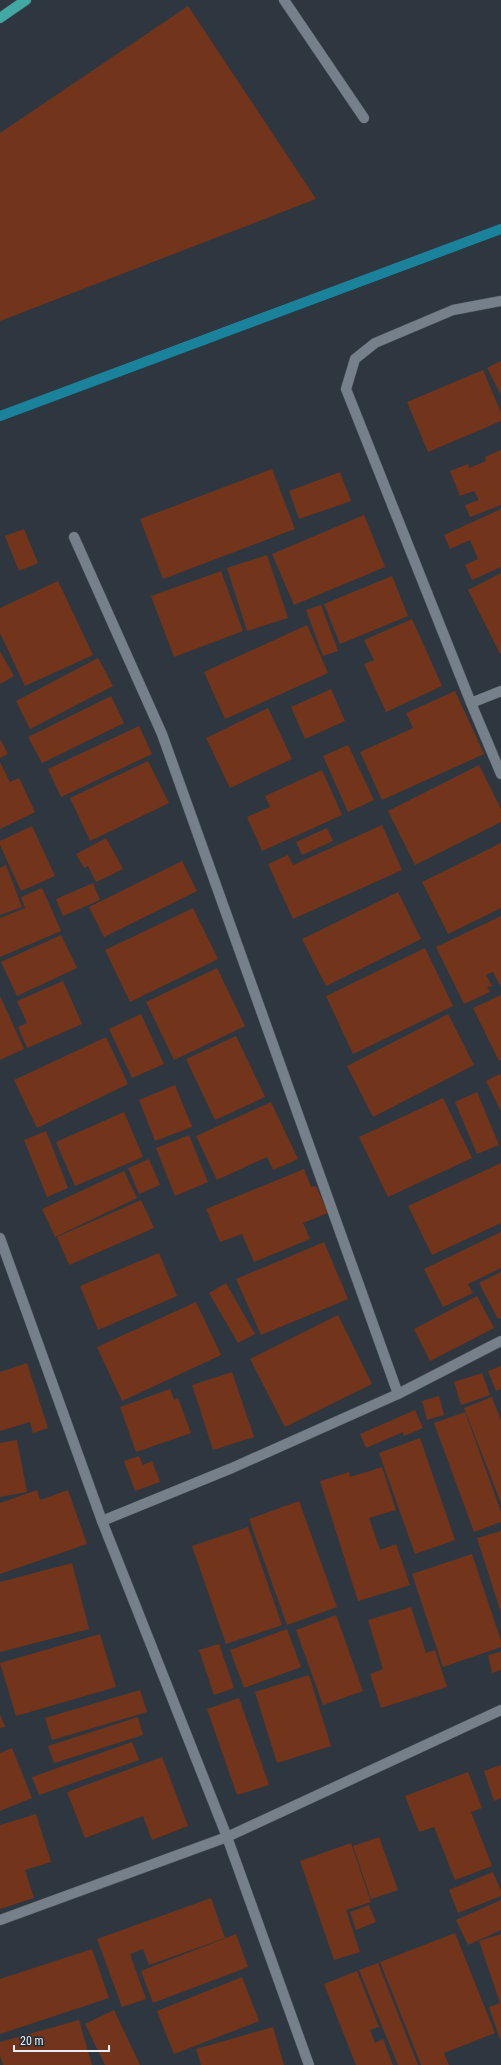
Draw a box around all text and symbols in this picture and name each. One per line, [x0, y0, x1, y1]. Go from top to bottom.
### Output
scale bar [14, 2027, 109, 2053]
text: 20 m [20, 2034, 44, 2048]

